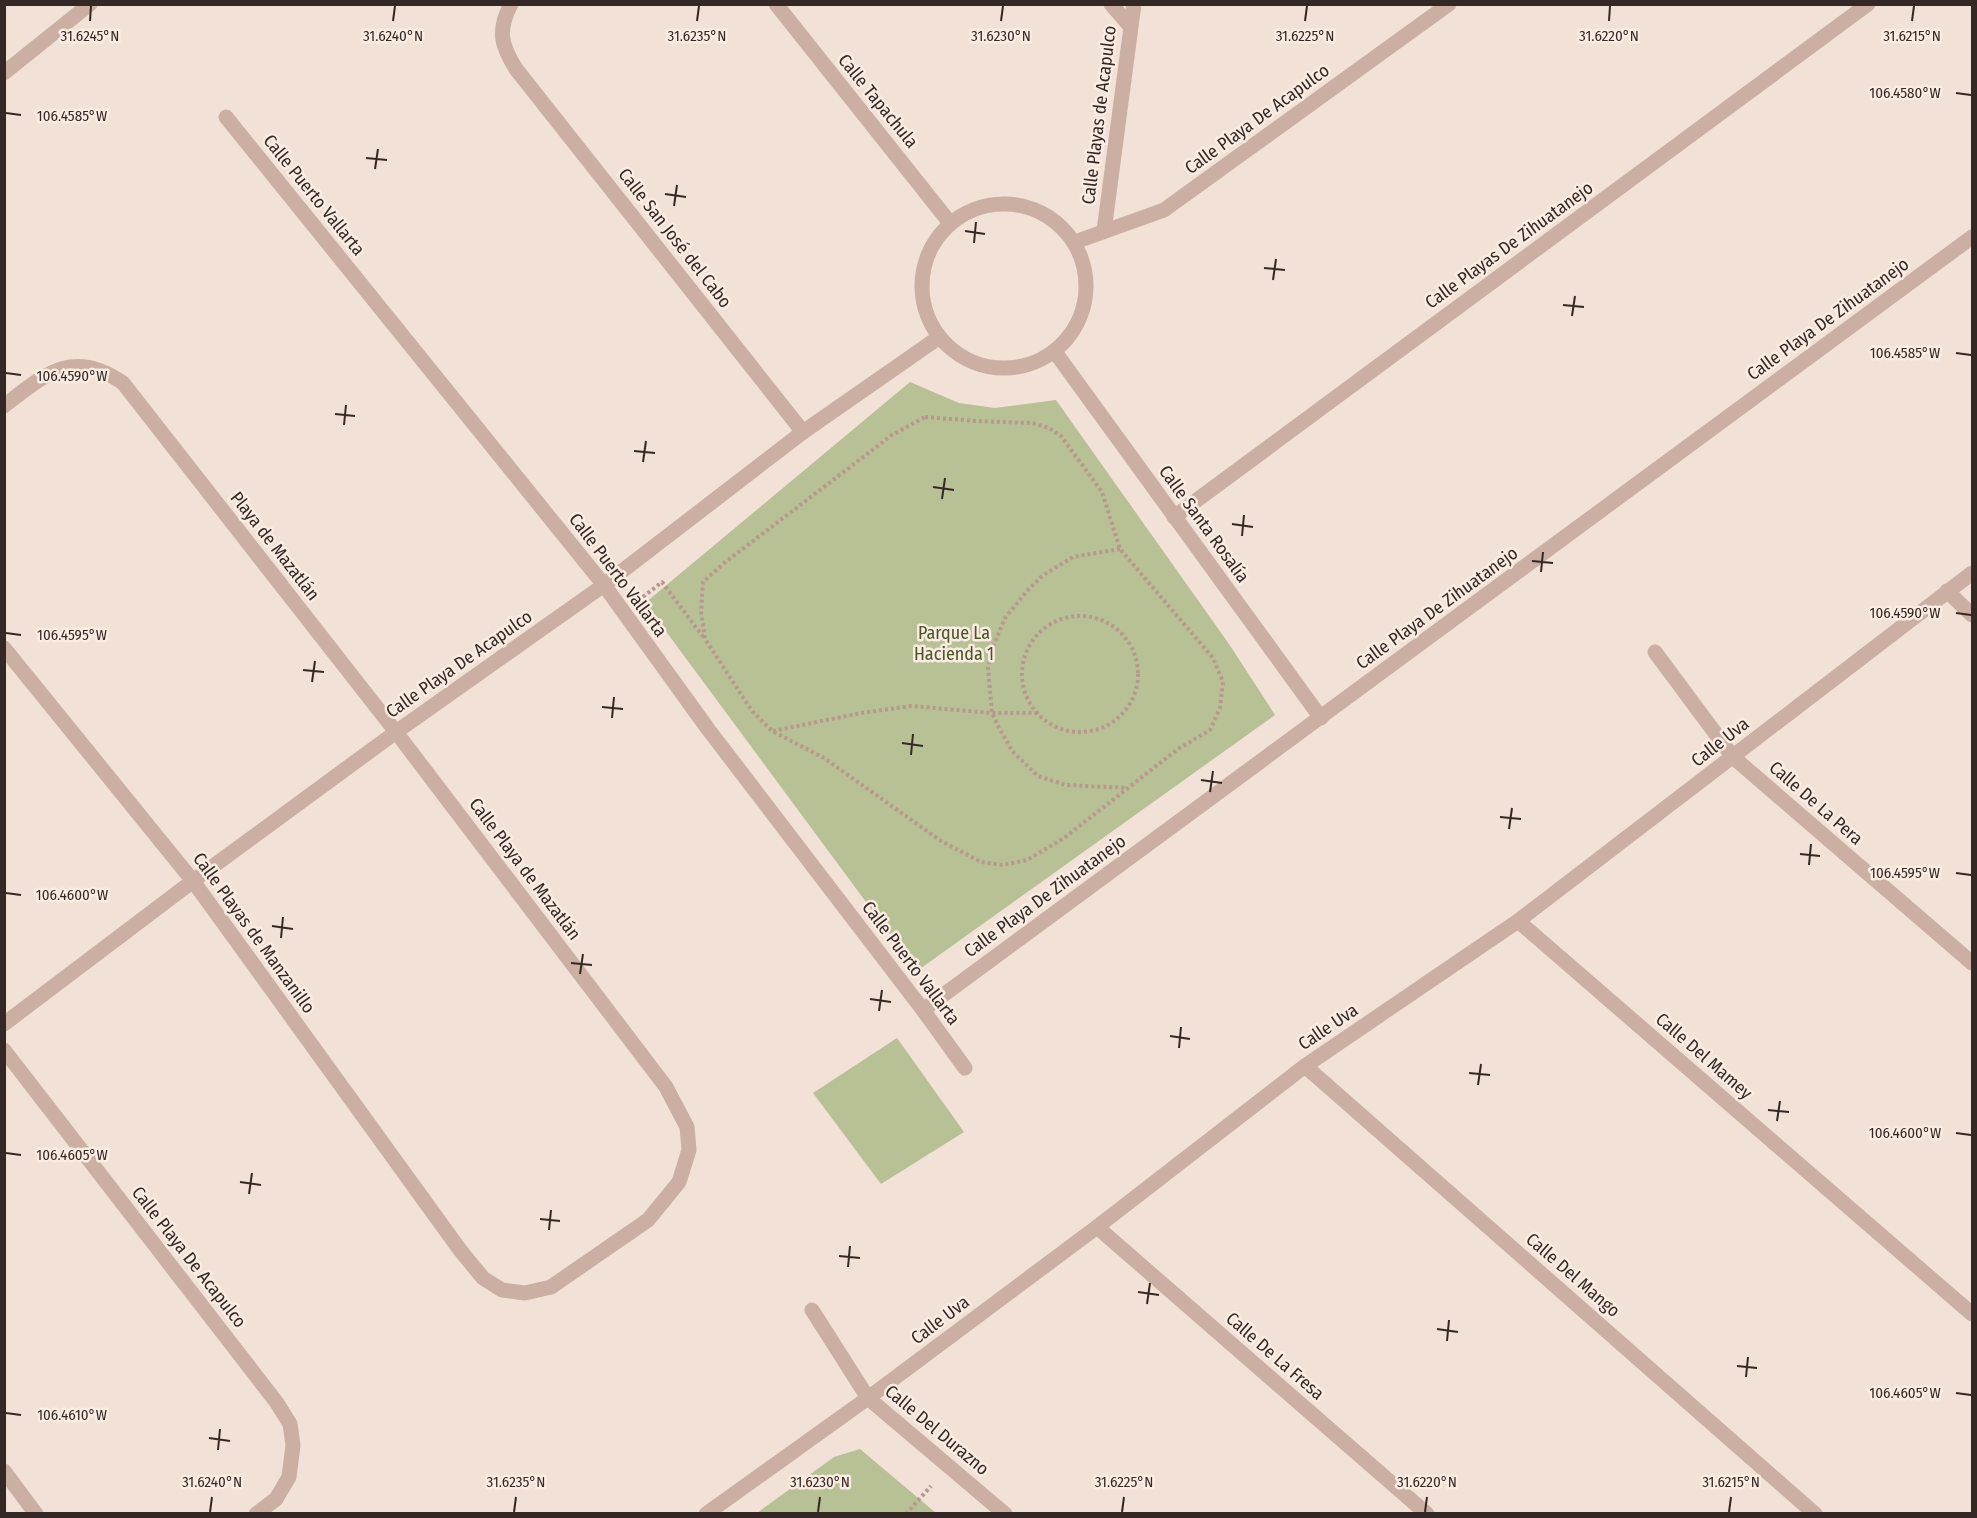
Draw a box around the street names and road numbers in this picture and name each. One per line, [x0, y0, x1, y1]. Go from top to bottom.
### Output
street label: Calle Playas de Acapulco [1077, 24, 1121, 206]
street label: Calle Tapachula [833, 50, 923, 153]
street label: Calle Playa De Acapulco [1180, 59, 1334, 179]
street label: Calle Puerto Vallarta [259, 130, 370, 260]
street label: Calle San José del Cabo [614, 164, 736, 312]
street label: Calle Playas De Zihuatanejo [1421, 177, 1597, 313]
street label: Calle Playa De Zihuatanejo [1743, 253, 1913, 385]
street label: Calle Santa Rosalía [1154, 461, 1254, 587]
street label: Playa de Mazatlán [226, 487, 324, 605]
street label: Calle Puerto Vallarta [564, 509, 672, 641]
street label: Calle Playa De Zihuatanejo [1352, 542, 1522, 674]
street label: Calle Playa De Acapulco [382, 605, 536, 723]
street label: Calle Uva [1687, 713, 1753, 771]
street label: Calle De La Pera [1765, 756, 1867, 850]
street label: Calle Playa de Mazatlán [464, 794, 586, 944]
street label: Calle Playa De Zihuatanejo [960, 830, 1130, 962]
street label: Calle Playas de Manzanillo [188, 848, 320, 1018]
street label: Calle Puerto Vallarta [857, 897, 965, 1029]
street label: Calle Uva [1294, 999, 1362, 1055]
street label: Calle Del Mamey [1651, 1008, 1757, 1104]
street label: Calle Playa De Acapulco [127, 1182, 251, 1332]
street label: Calle Del Mango [1522, 1228, 1624, 1322]
street label: Calle Uva [907, 1291, 974, 1349]
street label: Calle De La Fresa [1221, 1307, 1329, 1405]
street label: Calle Del Durazno [881, 1380, 993, 1480]

